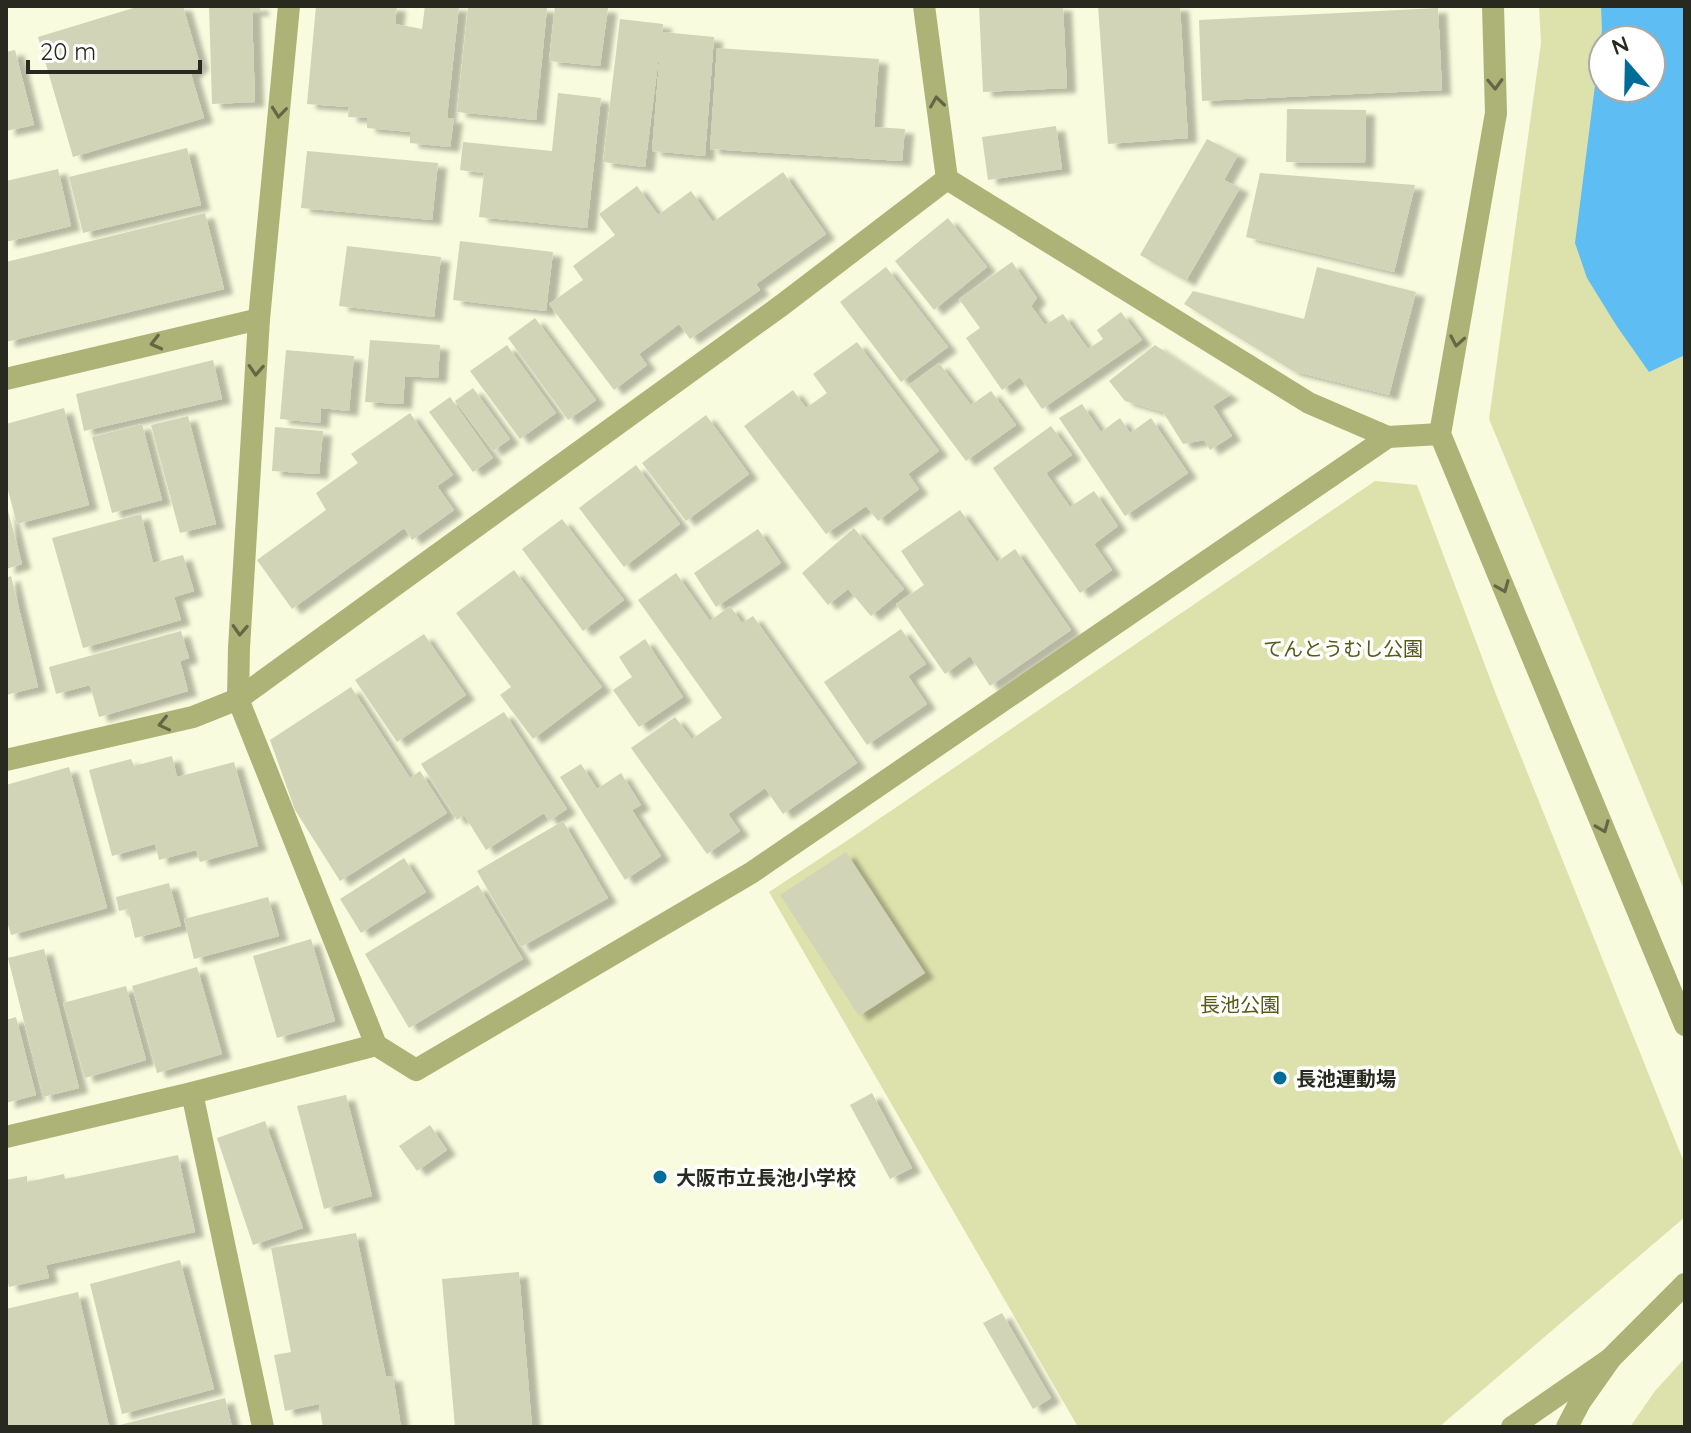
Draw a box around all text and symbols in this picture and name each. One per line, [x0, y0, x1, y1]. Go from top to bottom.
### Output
scale bar [28, 24, 200, 74]
north arrow [1587, 24, 1667, 104]
text: N [1608, 29, 1633, 61]
text: 20 m [40, 36, 96, 66]
one-way arrow [1487, 78, 1504, 91]
one-way arrow [929, 95, 946, 109]
one-way arrow [271, 105, 288, 118]
one-way arrow [150, 334, 163, 351]
one-way arrow [1449, 334, 1466, 347]
one-way arrow [248, 364, 265, 377]
one-way arrow [1494, 579, 1510, 593]
one-way arrow [232, 624, 249, 637]
park label: てんとうむし公園 [1263, 636, 1423, 661]
one-way arrow [158, 714, 172, 731]
one-way arrow [1593, 819, 1610, 833]
park label: 長池公園 [1200, 992, 1280, 1017]
place label: 長池運動場 [1296, 1066, 1396, 1091]
marker: 長池運動場 [1271, 1069, 1289, 1087]
place label: 大阪市立長池小学校 [676, 1165, 856, 1190]
marker: 大阪市立長池小学校 [651, 1168, 669, 1186]

